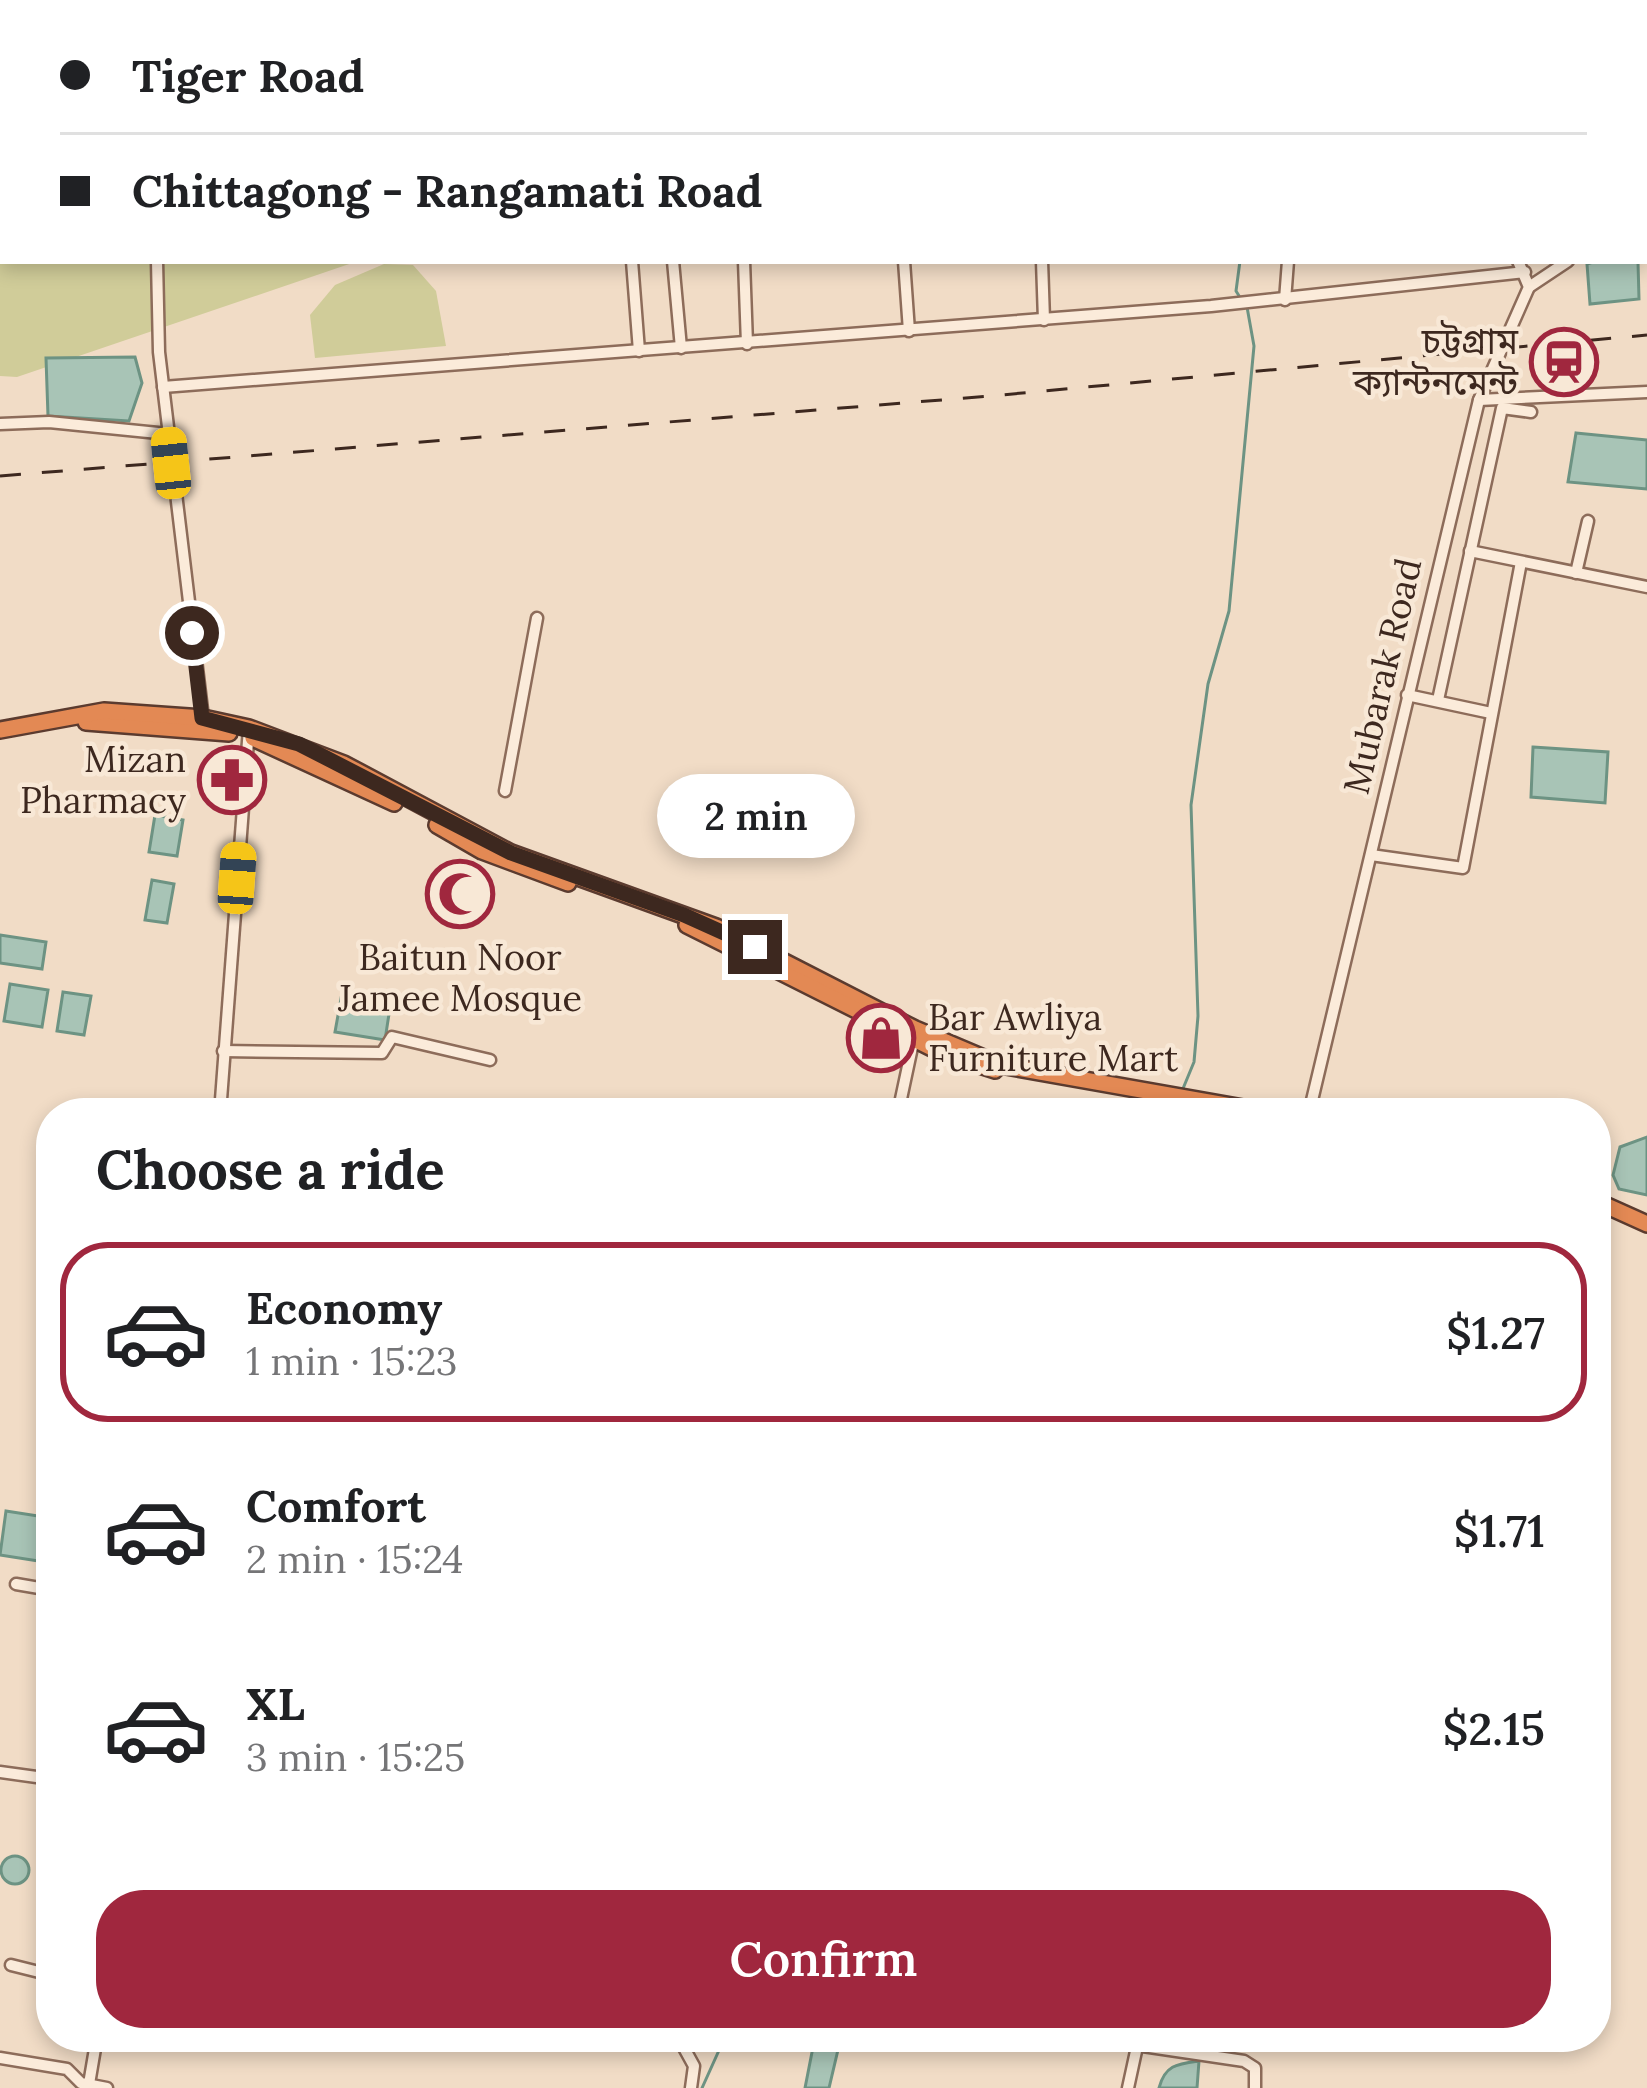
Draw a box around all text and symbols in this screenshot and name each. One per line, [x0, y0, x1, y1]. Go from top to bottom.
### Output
text: Tiger Road [132, 47, 364, 104]
text: Chittagong - Rangamati Road [132, 162, 763, 219]
place label: চট্টগ্রাম ক্যান্টনমেন্ট [1352, 318, 1519, 405]
station icon: চট্টগ্রাম ক্যান্টনমেন্ট [1529, 327, 1599, 397]
car [149, 425, 193, 501]
street label: Mubarak Road [1333, 554, 1431, 798]
route start [165, 606, 219, 660]
place label: Mizan Pharmacy [20, 736, 186, 823]
pharmacy icon: Mizan Pharmacy [197, 745, 267, 815]
callout: 2 min [656, 773, 854, 857]
text: 2 min [704, 791, 808, 841]
car [217, 841, 257, 915]
mosque icon: Baitun Noor Jamee Mosque [425, 859, 495, 929]
route end [728, 920, 782, 974]
place label: Baitun Noor Jamee Mosque [337, 934, 582, 1021]
place label: Bar Awliya Furniture Mart [928, 994, 1178, 1081]
shop icon: Bar Awliya Furniture Mart [846, 1003, 916, 1073]
text: Choose a ride [96, 1135, 445, 1204]
icon: car [102, 1278, 210, 1386]
text: Economy [246, 1279, 442, 1336]
text: $1.27 [1446, 1304, 1545, 1361]
text: 1 min · 15:23 [246, 1336, 458, 1386]
icon: car [102, 1476, 210, 1584]
text: Comfort [246, 1477, 426, 1534]
text: $1.71 [1454, 1502, 1545, 1559]
text: 2 min · 15:24 [246, 1534, 463, 1584]
icon: car [102, 1674, 210, 1782]
text: XL [246, 1675, 305, 1732]
text: $2.15 [1443, 1700, 1545, 1757]
text: 3 min · 15:25 [246, 1732, 465, 1782]
button: Confirm [96, 1890, 1551, 2028]

